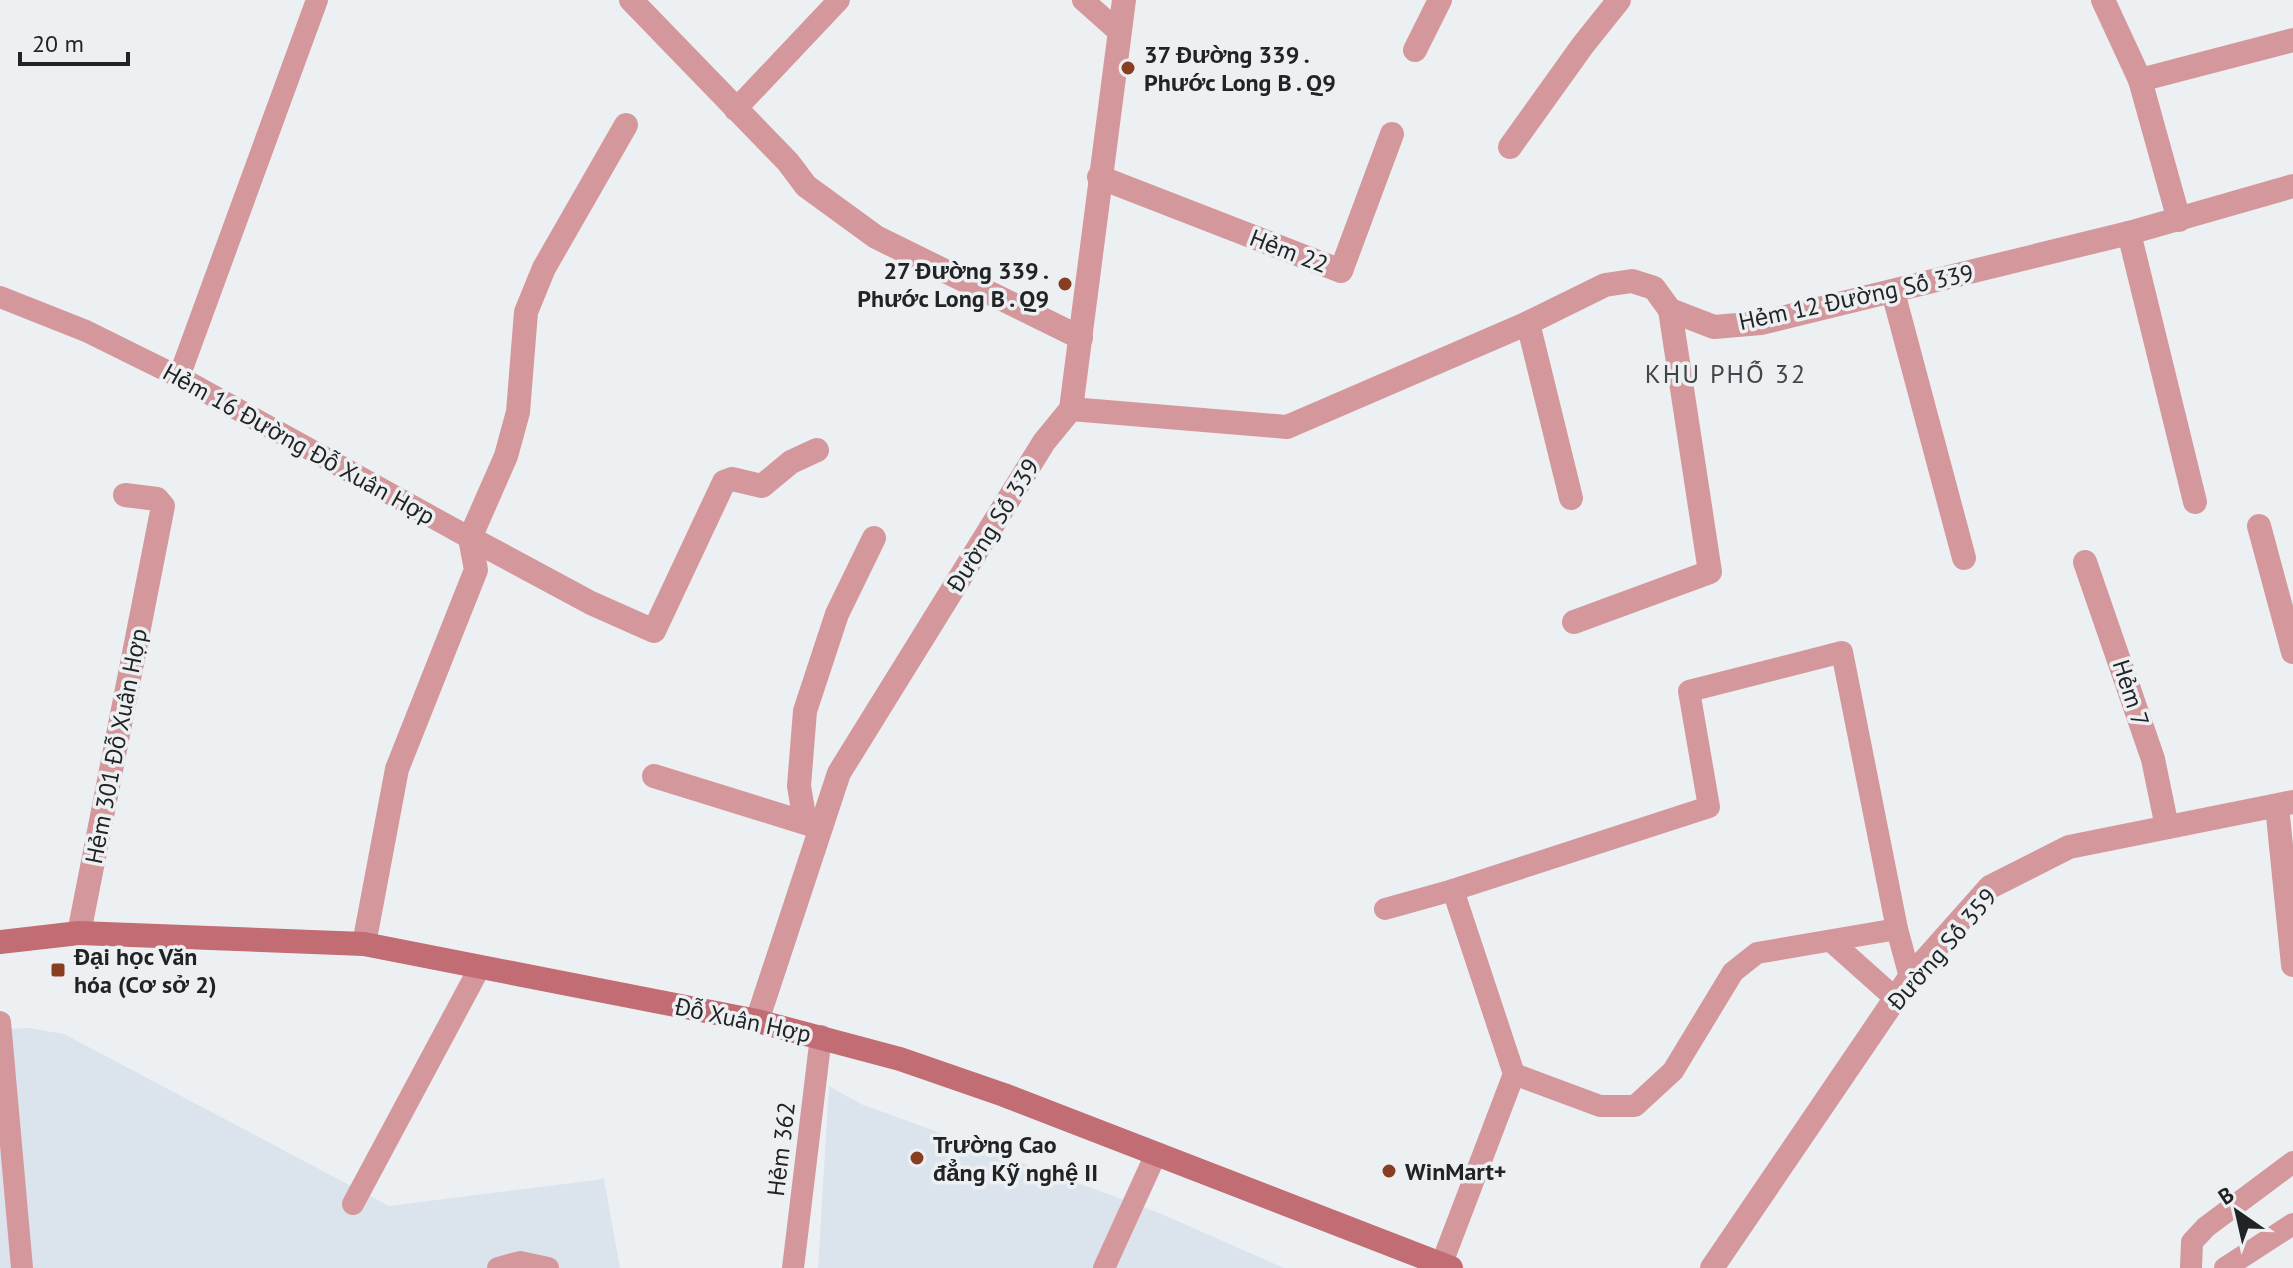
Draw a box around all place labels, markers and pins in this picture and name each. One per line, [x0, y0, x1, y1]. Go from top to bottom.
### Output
place label: 37 Đường 339 . Phước Long B . Q9 [1144, 39, 1336, 98]
marker: 37 Đường 339 . Phước Long B . Q9 [1119, 59, 1137, 77]
place label: 27 Đường 339 . Phước Long B . Q9 [857, 255, 1049, 314]
marker: 27 Đường 339 . Phước Long B . Q9 [1056, 275, 1074, 293]
place label: Đại học Văn hóa (Cơ sở 2) [73, 941, 217, 1000]
marker: Đại học Văn hóa (Cơ sở 2) [49, 961, 67, 979]
place label: Trường Cao đẳng Kỹ nghệ II [933, 1129, 1098, 1188]
marker: Trường Cao đẳng Kỹ nghệ II [908, 1149, 926, 1167]
place label: WinMart+ [1405, 1156, 1507, 1187]
marker: WinMart+ [1380, 1162, 1398, 1180]

